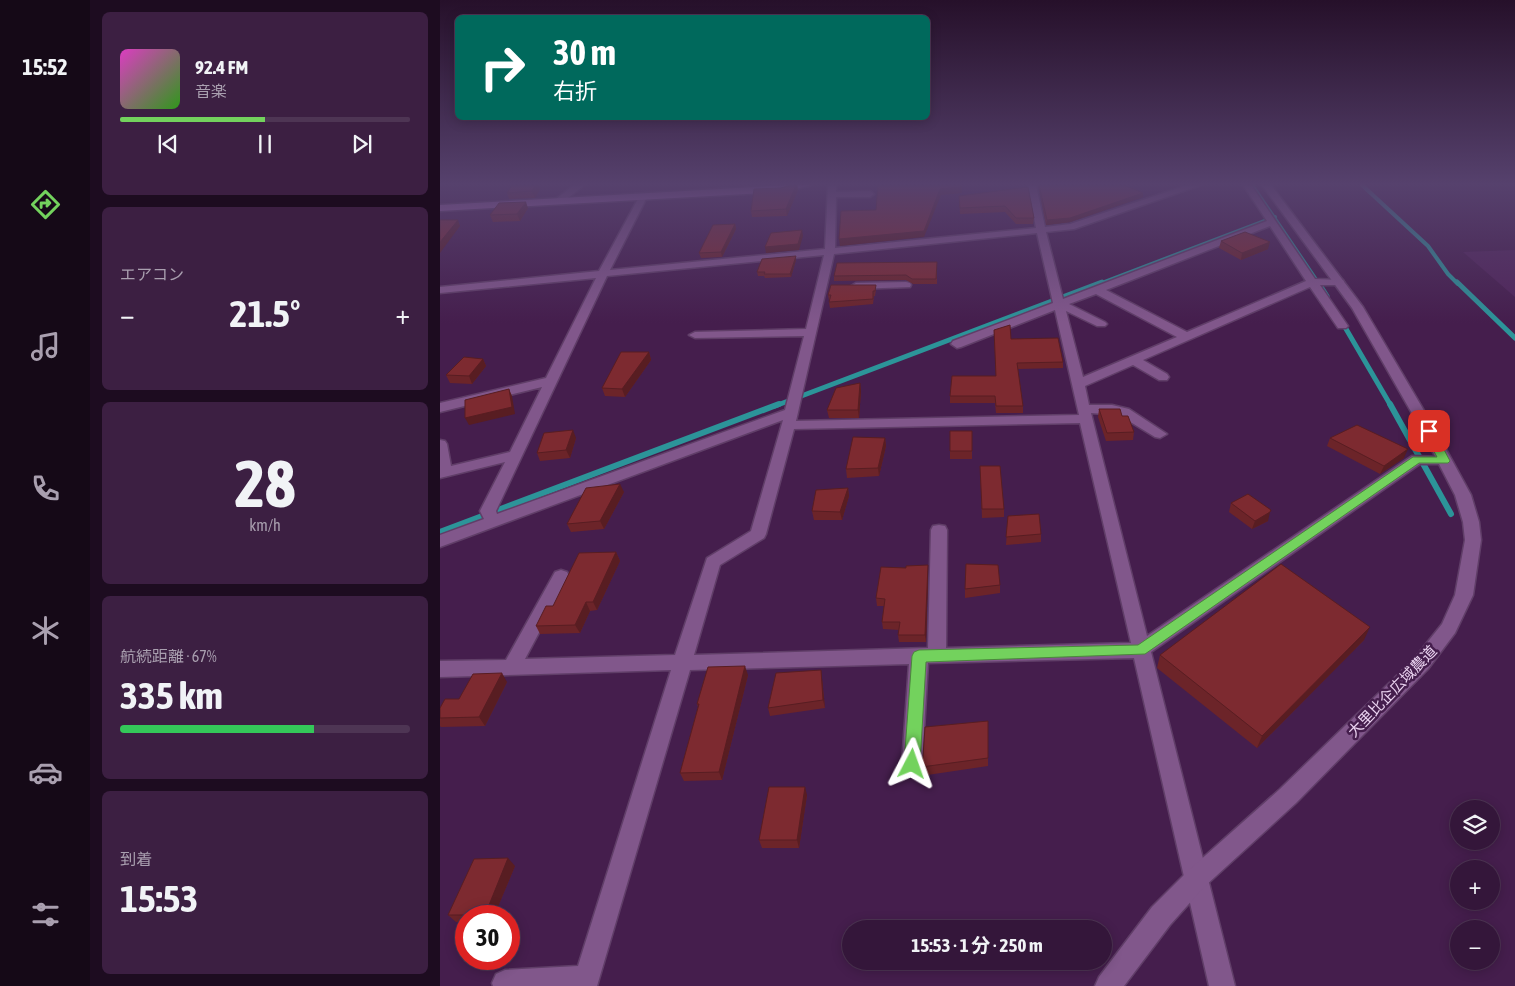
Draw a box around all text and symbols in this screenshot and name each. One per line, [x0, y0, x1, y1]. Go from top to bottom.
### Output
text: 30 m [553, 32, 616, 72]
icon: right [470, 35, 535, 100]
text: 15:52 [22, 54, 68, 80]
text: 92.4 FM [195, 56, 248, 78]
text: 右折 [553, 78, 597, 104]
text: 音楽 [195, 82, 227, 100]
icon: previous [154, 130, 182, 158]
icon: pause [251, 130, 279, 158]
icon: next [348, 130, 376, 158]
icon: directions [28, 187, 63, 222]
text: エアコン [120, 265, 184, 283]
text: 21.5° [230, 292, 300, 335]
text: − [120, 298, 135, 330]
text: + [395, 298, 410, 330]
icon: music [28, 329, 63, 364]
pin [1408, 410, 1450, 452]
icon: arrive [1415, 417, 1443, 445]
text: 28 [234, 446, 296, 521]
icon: phone [28, 471, 63, 506]
text: km/h [249, 516, 281, 534]
icon: climate [28, 613, 63, 648]
street label: 大里比企広域農道 [1344, 642, 1440, 740]
text: 航続距離 · 67% [120, 647, 217, 665]
text: 335 km [120, 674, 223, 717]
position arrow [885, 737, 937, 789]
icon: car [28, 755, 63, 790]
map controls [1450, 800, 1500, 970]
button: layers [1450, 800, 1500, 850]
text: 到着 [120, 850, 152, 868]
button: + [1450, 860, 1500, 910]
text: 15:53 [120, 877, 198, 920]
icon: filters [28, 897, 63, 932]
speed limit sign: 30 [455, 905, 520, 970]
button: − [1450, 920, 1500, 970]
text: 15:53 · 1 分 · 250 m [911, 934, 1043, 956]

